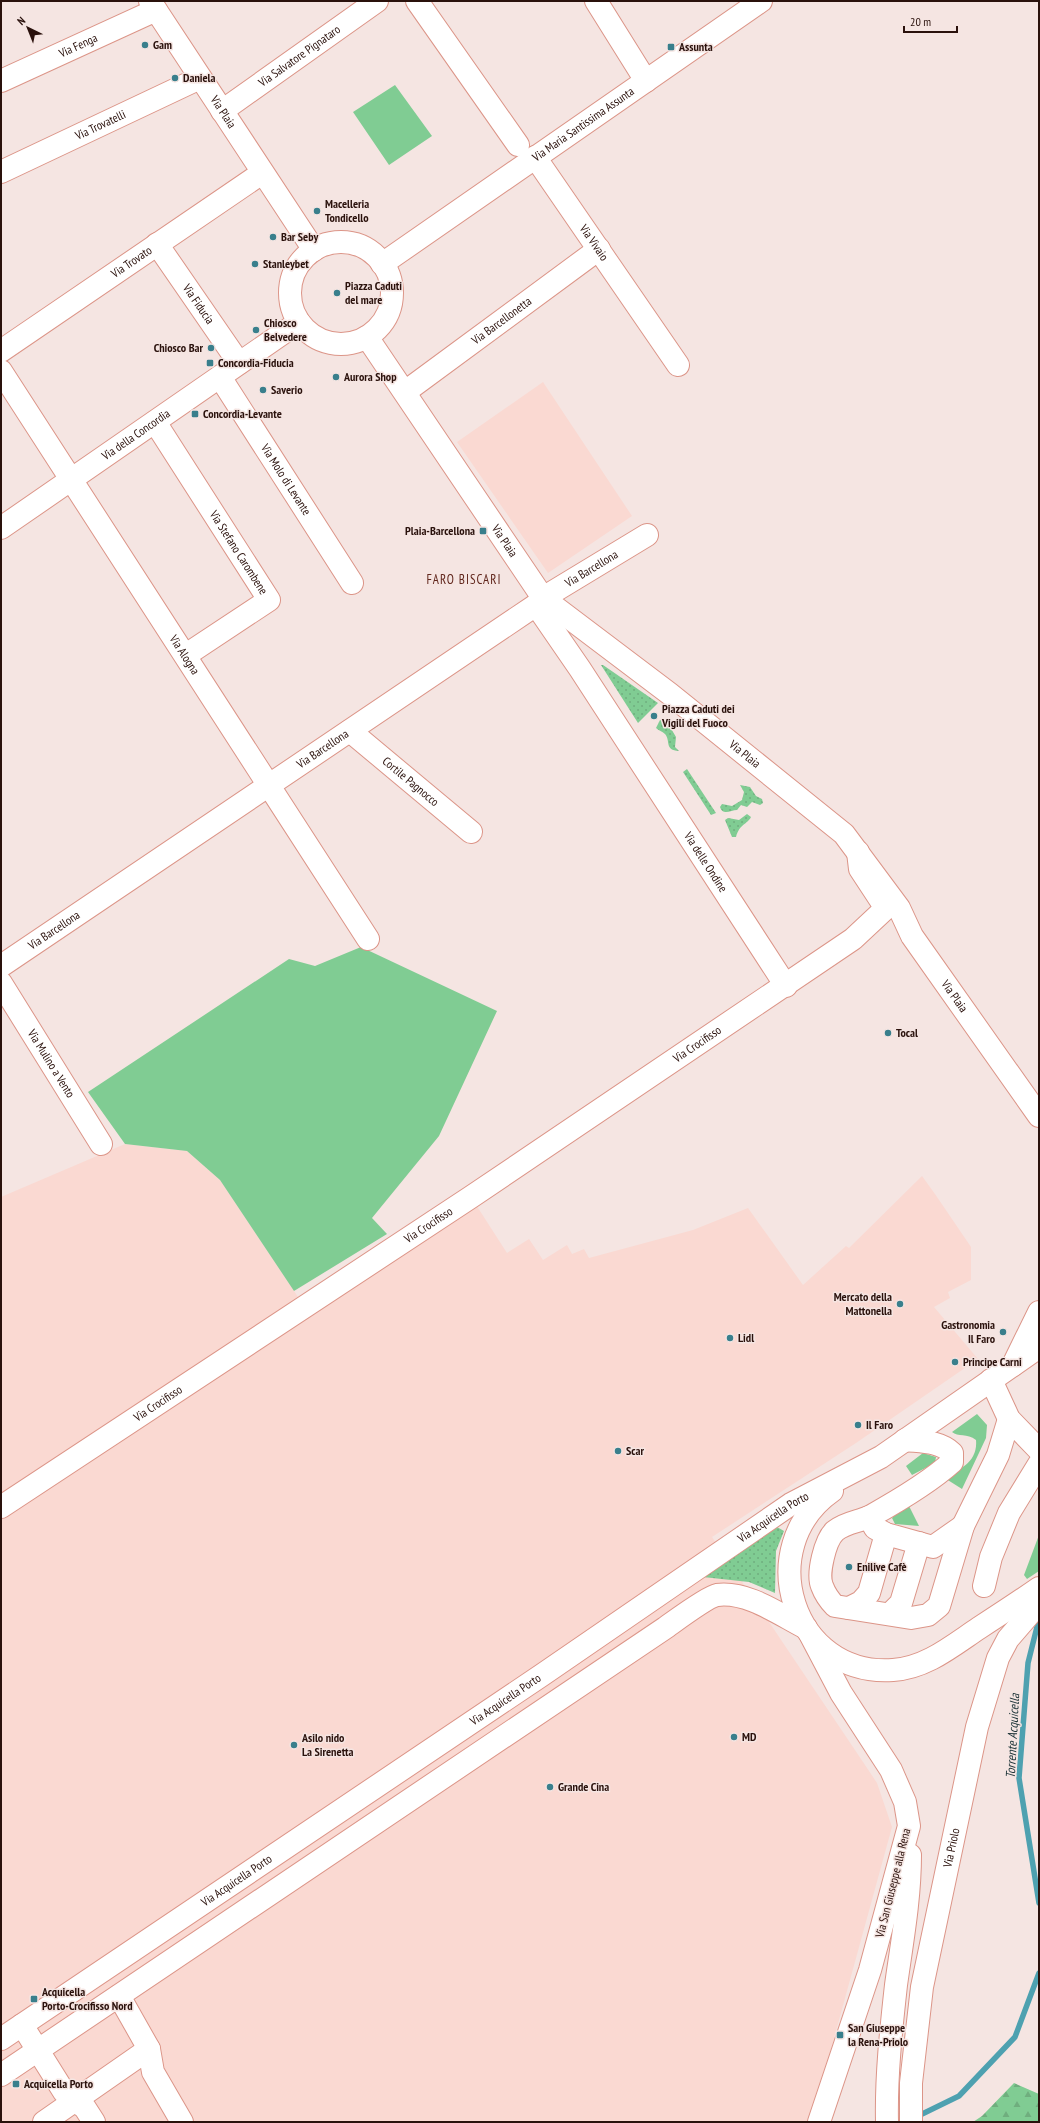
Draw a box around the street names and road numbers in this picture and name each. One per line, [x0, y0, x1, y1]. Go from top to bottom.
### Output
street label: Via Salvatore Pignataro [255, 21, 343, 90]
street label: Via Fenga [56, 30, 100, 61]
street label: Via Maria Santissima Assunta [528, 83, 637, 165]
street label: Via Plaia [207, 92, 240, 131]
street label: Via Trovatelli [72, 106, 128, 143]
street label: Via Vivaio [576, 221, 612, 263]
street label: Via Trovato [107, 242, 154, 281]
street label: Via Fiducia [179, 280, 218, 327]
street label: Via Barcellonetta [468, 293, 534, 348]
street label: Via della Concordia [98, 405, 173, 464]
street label: Via Molo di Levante [257, 440, 315, 518]
street label: Via Stefano Carombene [206, 507, 271, 597]
street label: Via Plaia [488, 521, 521, 560]
street label: Via Barcellona [561, 546, 621, 590]
street label: Via Alogna [166, 631, 203, 677]
street label: Via Barcellona [293, 726, 351, 772]
street label: Via Plaia [726, 736, 764, 771]
street label: Cortile Pagnocco [380, 753, 442, 809]
street label: Via delle Ondine [680, 828, 731, 895]
street label: Via Barcellona [24, 907, 83, 953]
street label: Via Plaia [938, 976, 971, 1015]
street label: Via Crocifisso [669, 1022, 724, 1066]
street label: Via Mulino a Vento [24, 1026, 78, 1100]
street label: Via Crocifisso [400, 1203, 455, 1247]
street label: Via Crocifisso [130, 1382, 185, 1425]
street label: Via Acquicella Porto [734, 1488, 811, 1546]
street label: Via Acquicella Porto [466, 1670, 543, 1729]
street label: Via San Giuseppe alla Rena [871, 1827, 913, 1940]
street label: Via Priolo [939, 1827, 962, 1870]
street label: Via Acquicella Porto [197, 1851, 275, 1910]

